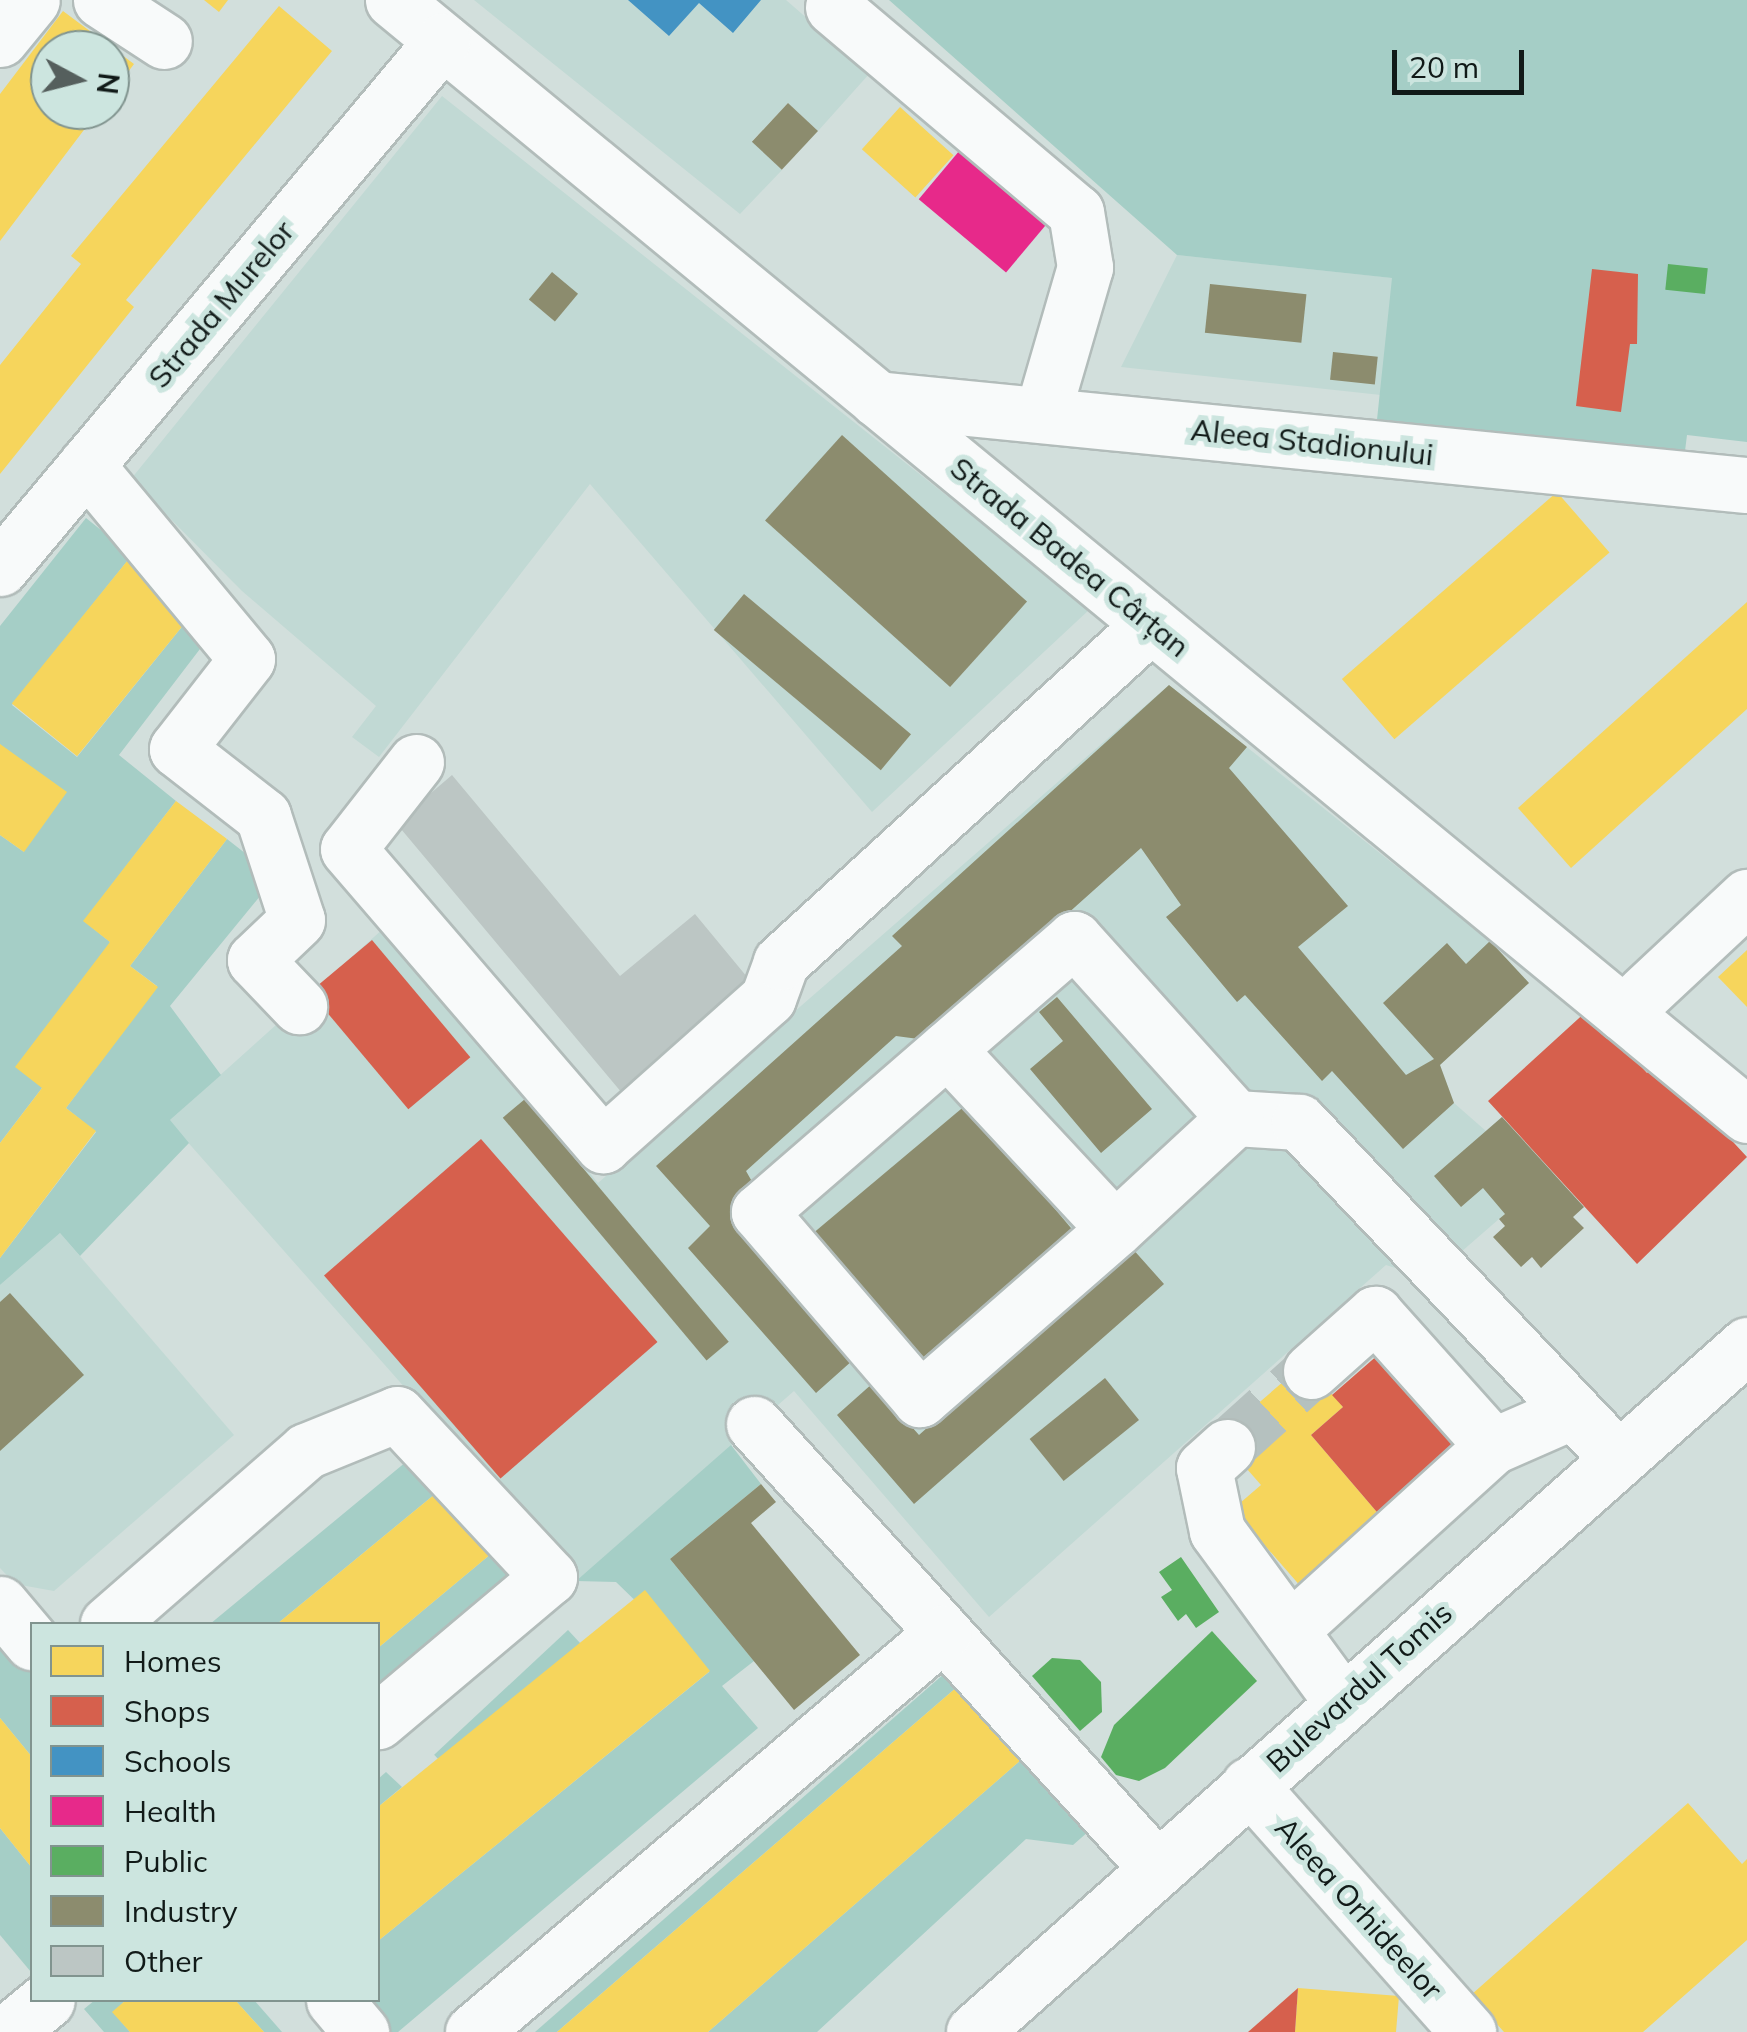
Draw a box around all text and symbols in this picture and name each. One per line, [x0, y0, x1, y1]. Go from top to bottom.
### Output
north arrow [30, 30, 130, 130]
scale bar [1397, 30, 1530, 92]
text: 20 m [1409, 48, 1479, 86]
text: N [90, 71, 127, 96]
street label: Strada Murelor [141, 213, 301, 395]
street label: Aleea Stadionului [1189, 411, 1435, 473]
street label: Strada Badea Cârțan [943, 450, 1197, 664]
street label: Bulevardul Tomis [1259, 1594, 1459, 1780]
legend [30, 1622, 380, 2002]
text: Homes [124, 1642, 222, 1680]
text: Shops [124, 1692, 210, 1730]
text: Schools [124, 1742, 231, 1780]
text: Health [124, 1792, 217, 1830]
street label: Aleea Orhideelor [1268, 1810, 1450, 2006]
text: Public [124, 1842, 208, 1880]
text: Industry [124, 1892, 238, 1930]
text: Other [124, 1942, 202, 1980]

